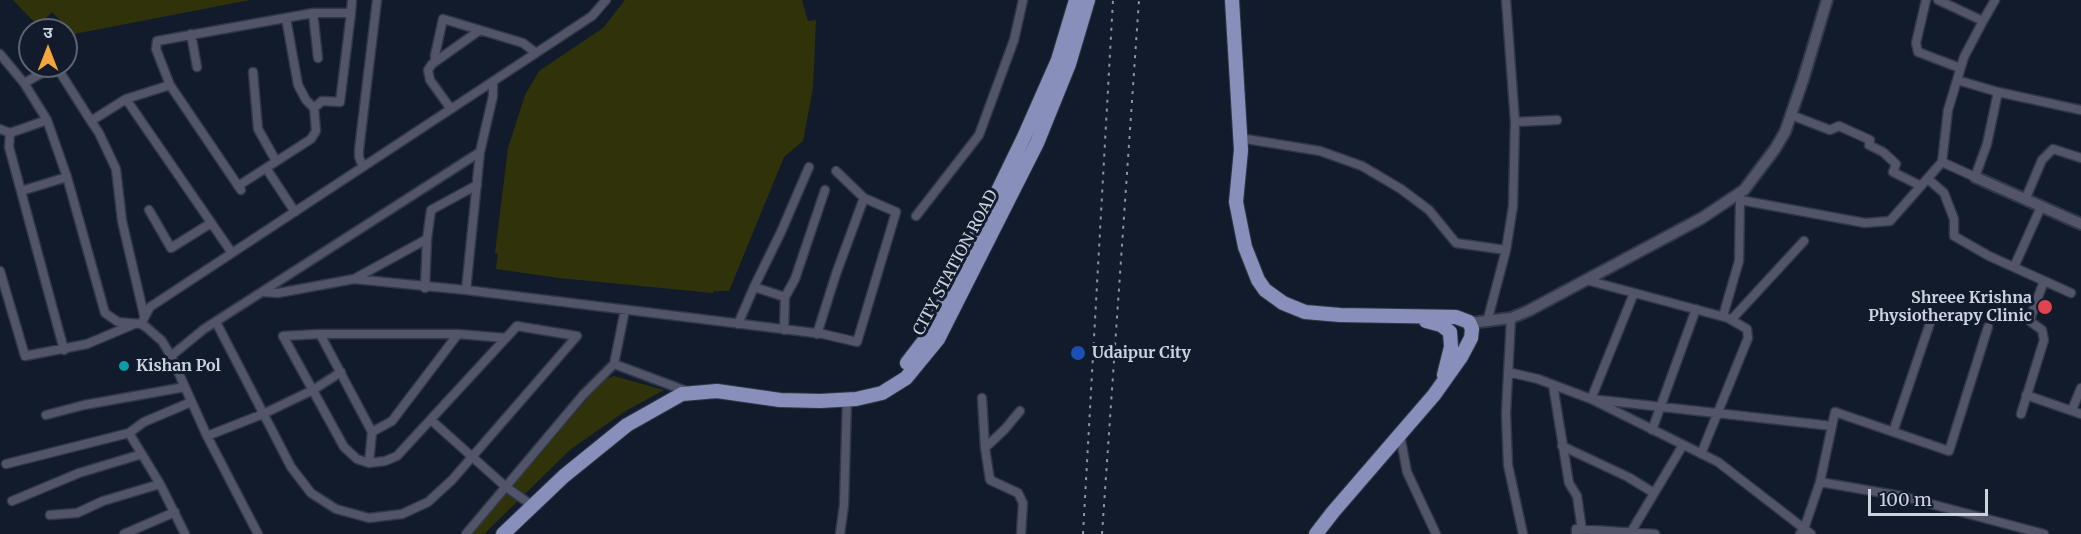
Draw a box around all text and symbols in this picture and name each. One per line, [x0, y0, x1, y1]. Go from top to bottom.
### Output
north arrow [18, 18, 78, 78]
text: उ [43, 22, 53, 42]
street label: CITY STATION ROAD [910, 187, 1002, 339]
place label: Shreee Krishna Physiotherapy Clinic [1868, 288, 2032, 326]
marker: Shreee Krishna Physiotherapy Clinic [2036, 298, 2054, 316]
place label: Udaipur City [1092, 343, 1191, 363]
marker: Udaipur City [1069, 344, 1087, 362]
place label: Kishan Pol [136, 356, 221, 376]
marker: Kishan Pol [117, 359, 131, 373]
scale bar [1871, 477, 1991, 515]
text: 100 m [1879, 488, 1932, 511]

